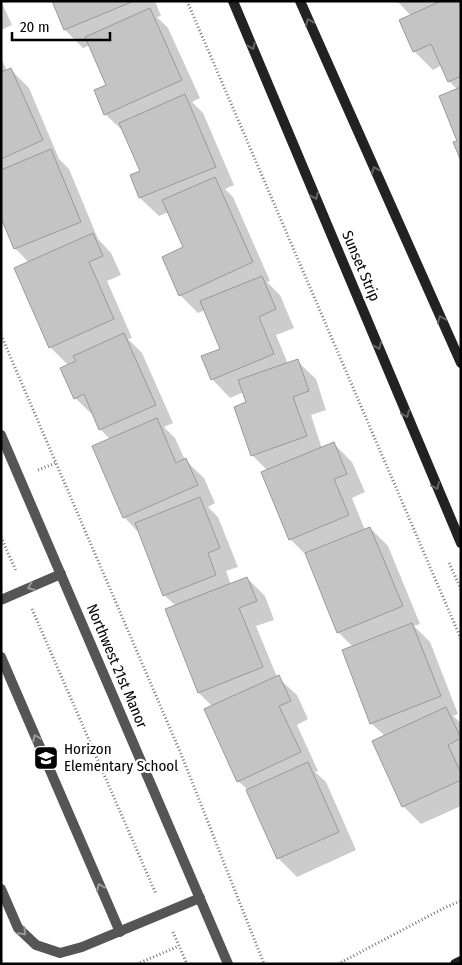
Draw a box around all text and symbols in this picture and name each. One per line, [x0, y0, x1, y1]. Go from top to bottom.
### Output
scale bar [12, 10, 110, 42]
text: 20 m [20, 18, 50, 36]
one-way arrow [305, 18, 316, 27]
one-way arrow [246, 41, 256, 50]
one-way arrow [371, 166, 382, 175]
one-way arrow [308, 191, 319, 200]
street label: Sunset Strip [338, 228, 384, 304]
one-way arrow [437, 315, 447, 324]
one-way arrow [371, 341, 382, 350]
one-way arrow [400, 409, 410, 418]
one-way arrow [430, 481, 441, 490]
one-way arrow [27, 581, 36, 592]
street label: Northwest 21st Manor [83, 601, 152, 731]
one-way arrow [31, 734, 42, 743]
place label: Horizon Elementary School [64, 740, 178, 775]
school or university icon: Horizon Elementary School [33, 745, 59, 771]
one-way arrow [96, 883, 107, 892]
one-way arrow [17, 927, 26, 936]

